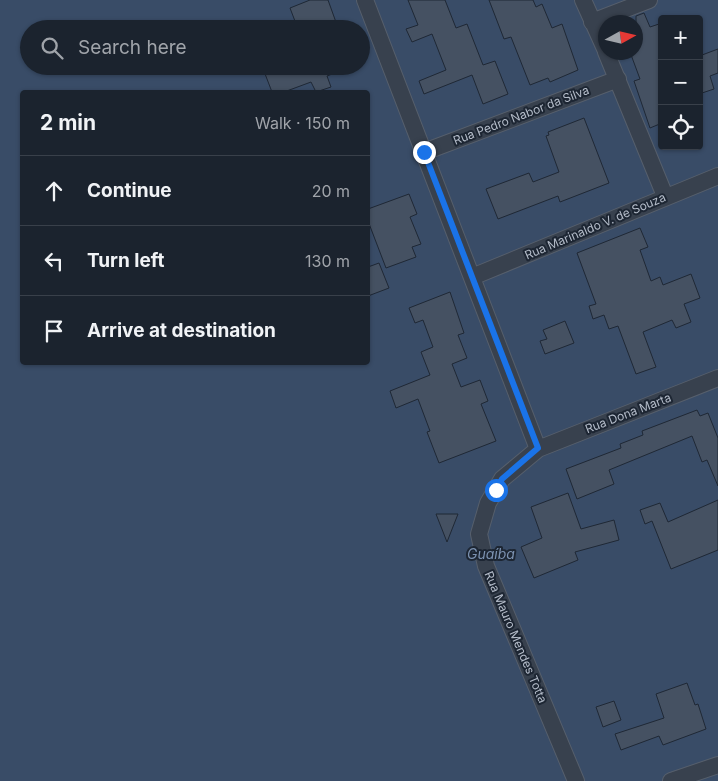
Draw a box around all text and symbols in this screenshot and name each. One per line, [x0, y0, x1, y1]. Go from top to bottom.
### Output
north arrow [598, 15, 643, 60]
map controls [658, 15, 703, 150]
button: + [658, 15, 703, 60]
search box [20, 20, 370, 75]
icon: search [38, 34, 66, 62]
text: Search here [78, 36, 187, 59]
button: − [658, 60, 703, 105]
street label: Rua Pedro Nabor da Silva [451, 82, 591, 148]
button: locate [658, 105, 703, 150]
text: 2 min [40, 110, 96, 135]
text: Walk · 150 m [255, 113, 350, 133]
route end [413, 141, 436, 164]
icon: ahead [40, 177, 68, 205]
text: Continue [87, 179, 172, 202]
text: 20 m [312, 181, 350, 201]
street label: Rua Marinaldo V. de Souza [522, 189, 668, 263]
icon: left [40, 247, 68, 275]
text: Turn left [87, 249, 165, 272]
text: 130 m [305, 251, 350, 271]
icon: arrive [40, 317, 68, 345]
text: Arrive at destination [87, 319, 276, 342]
street label: Rua Dona Marta [583, 390, 673, 436]
route start [485, 479, 508, 502]
water label: Guaíba [467, 545, 515, 562]
street label: Rua Mauro Mendes Totta [481, 569, 551, 705]

